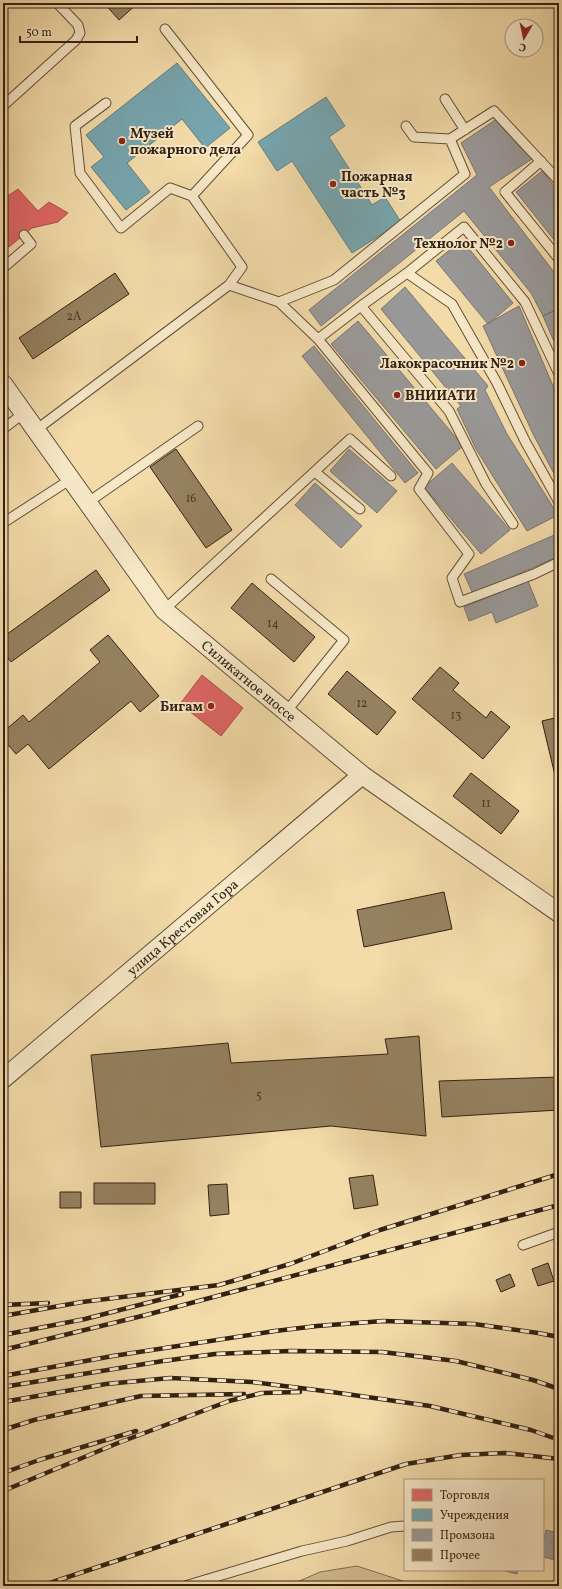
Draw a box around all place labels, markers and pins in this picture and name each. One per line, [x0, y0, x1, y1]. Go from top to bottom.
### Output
place label: Музей пожарного дела [130, 125, 242, 160]
marker: Музей пожарного дела [117, 136, 127, 146]
place label: Пожарная часть №3 [341, 168, 413, 203]
marker: Пожарная часть №3 [328, 179, 338, 189]
place label: Технолог №2 [414, 235, 503, 254]
marker: Технолог №2 [506, 238, 516, 248]
place label: Лакокрасочник №2 [380, 355, 514, 374]
marker: Лакокрасочник №2 [517, 358, 527, 368]
place label: ВНИИАТИ [405, 387, 476, 406]
marker: ВНИИАТИ [392, 390, 402, 400]
place label: Бигам [160, 698, 204, 717]
marker: Бигам [206, 701, 216, 711]

